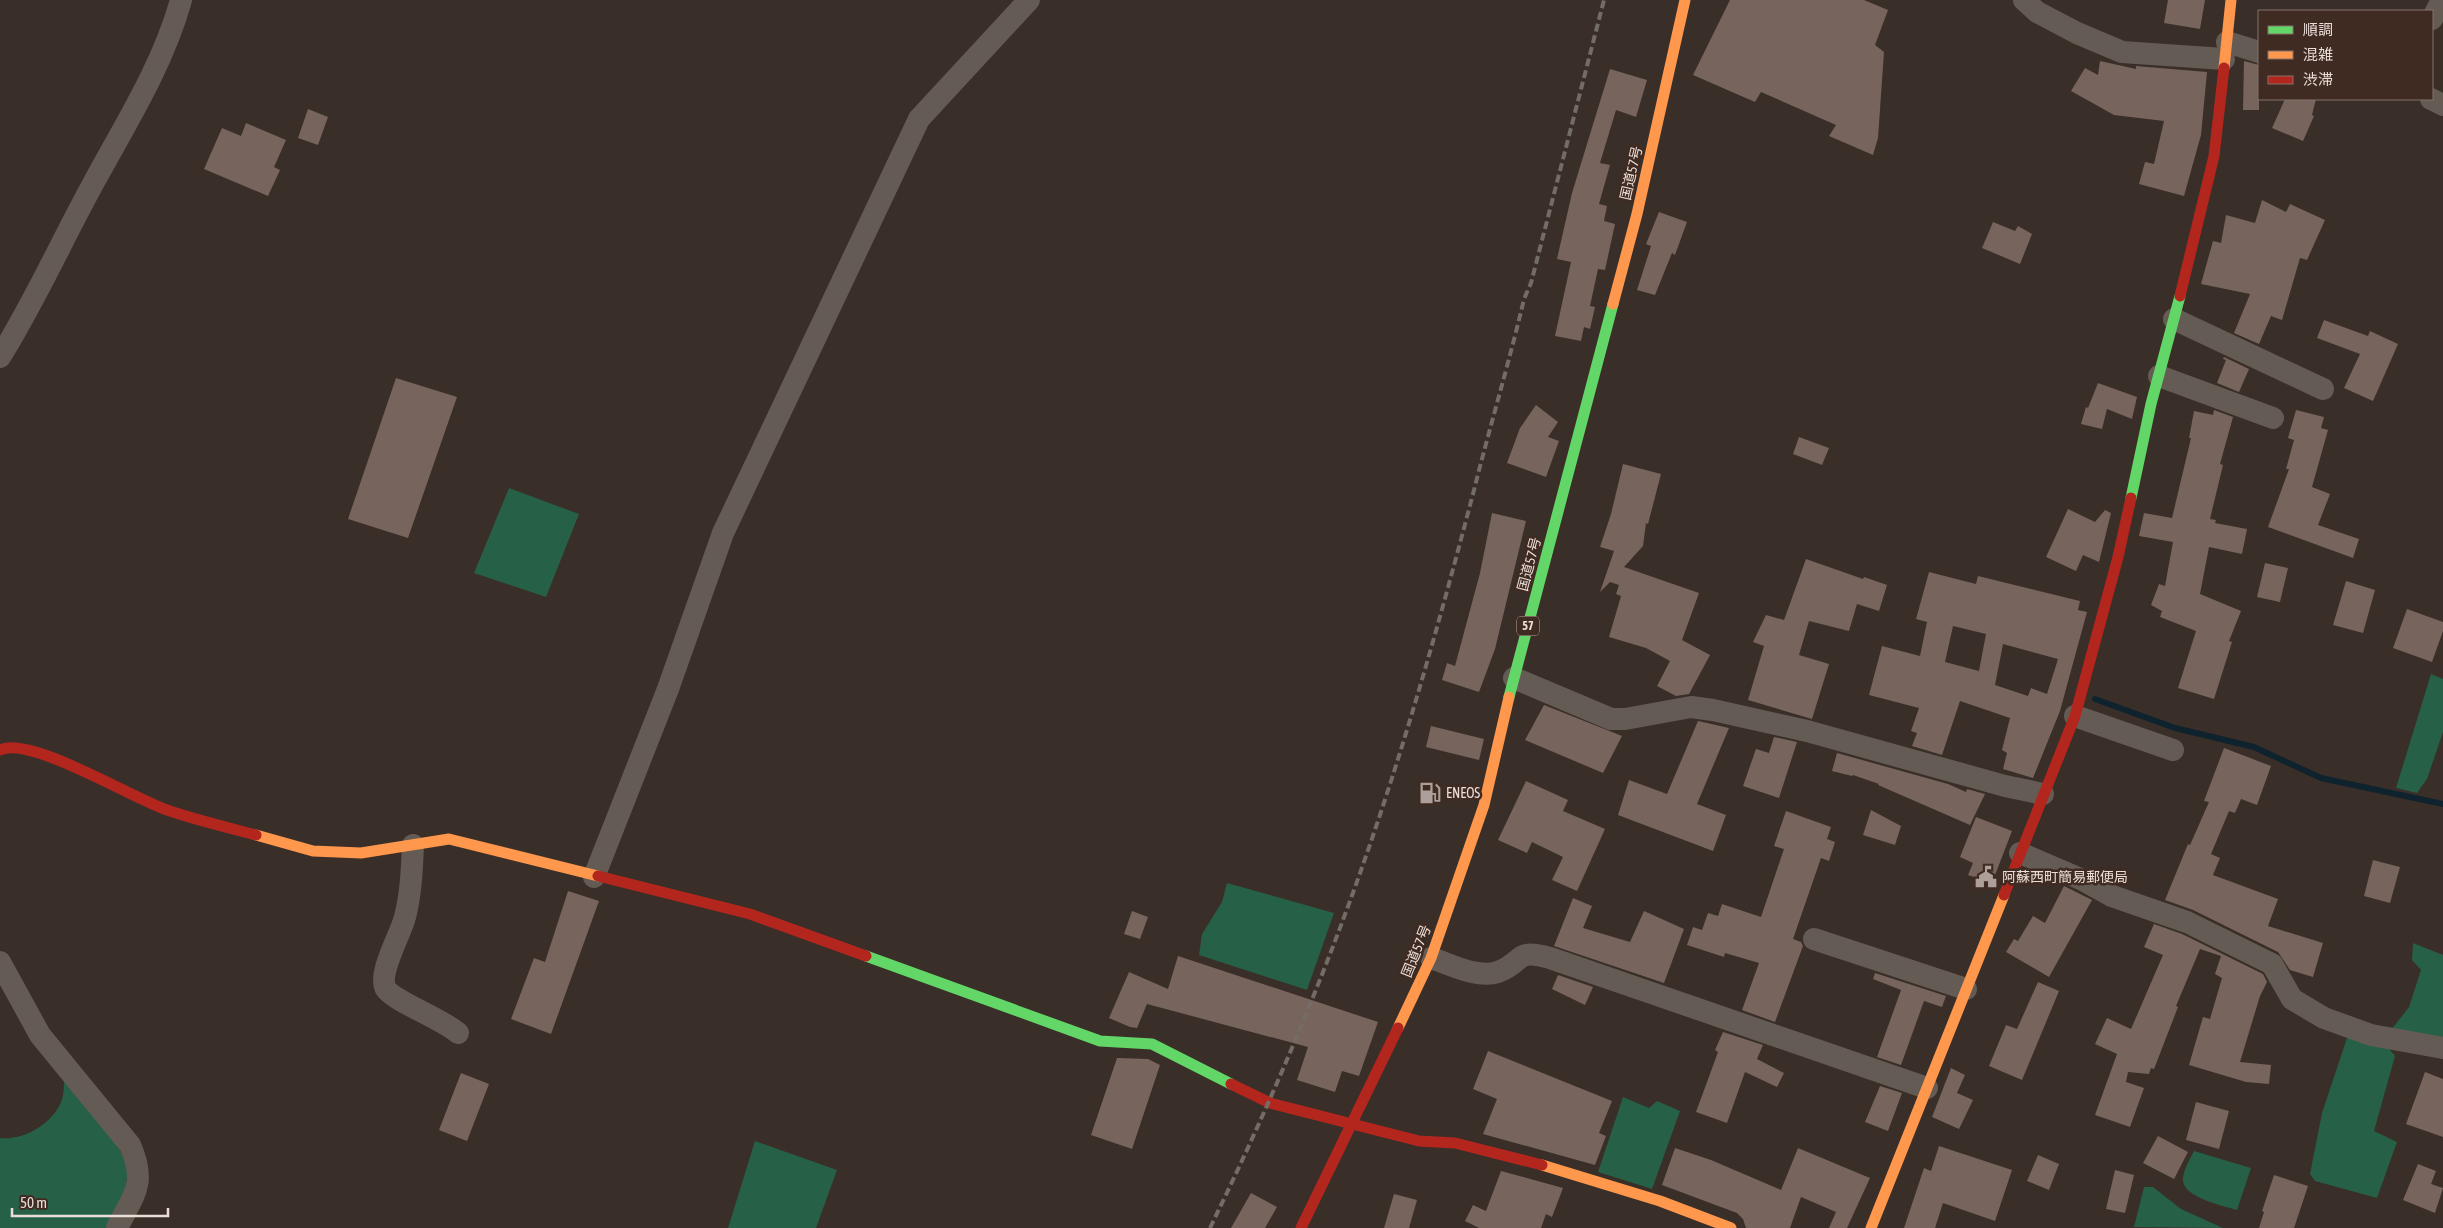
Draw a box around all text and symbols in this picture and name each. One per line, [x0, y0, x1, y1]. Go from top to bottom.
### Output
legend [2258, 10, 2433, 100]
text: 順調 [2303, 21, 2333, 38]
text: 混雑 [2303, 46, 2333, 63]
text: 渋滞 [2303, 71, 2333, 88]
street label: 国道57号 [1617, 144, 1645, 202]
street label: 国道57号 [1514, 535, 1544, 593]
road number: 57 [1517, 616, 1539, 636]
fuel station icon: ENEOS [1417, 780, 1443, 806]
place label: ENEOS [1446, 785, 1480, 801]
public building icon: 阿蘇西町簡易郵便局 [1973, 864, 1999, 890]
place label: 阿蘇西町簡易郵便局 [2002, 869, 2128, 885]
street label: 国道57号 [1398, 922, 1434, 980]
scale bar [12, 1186, 169, 1218]
text: 50 m [20, 1194, 47, 1211]

